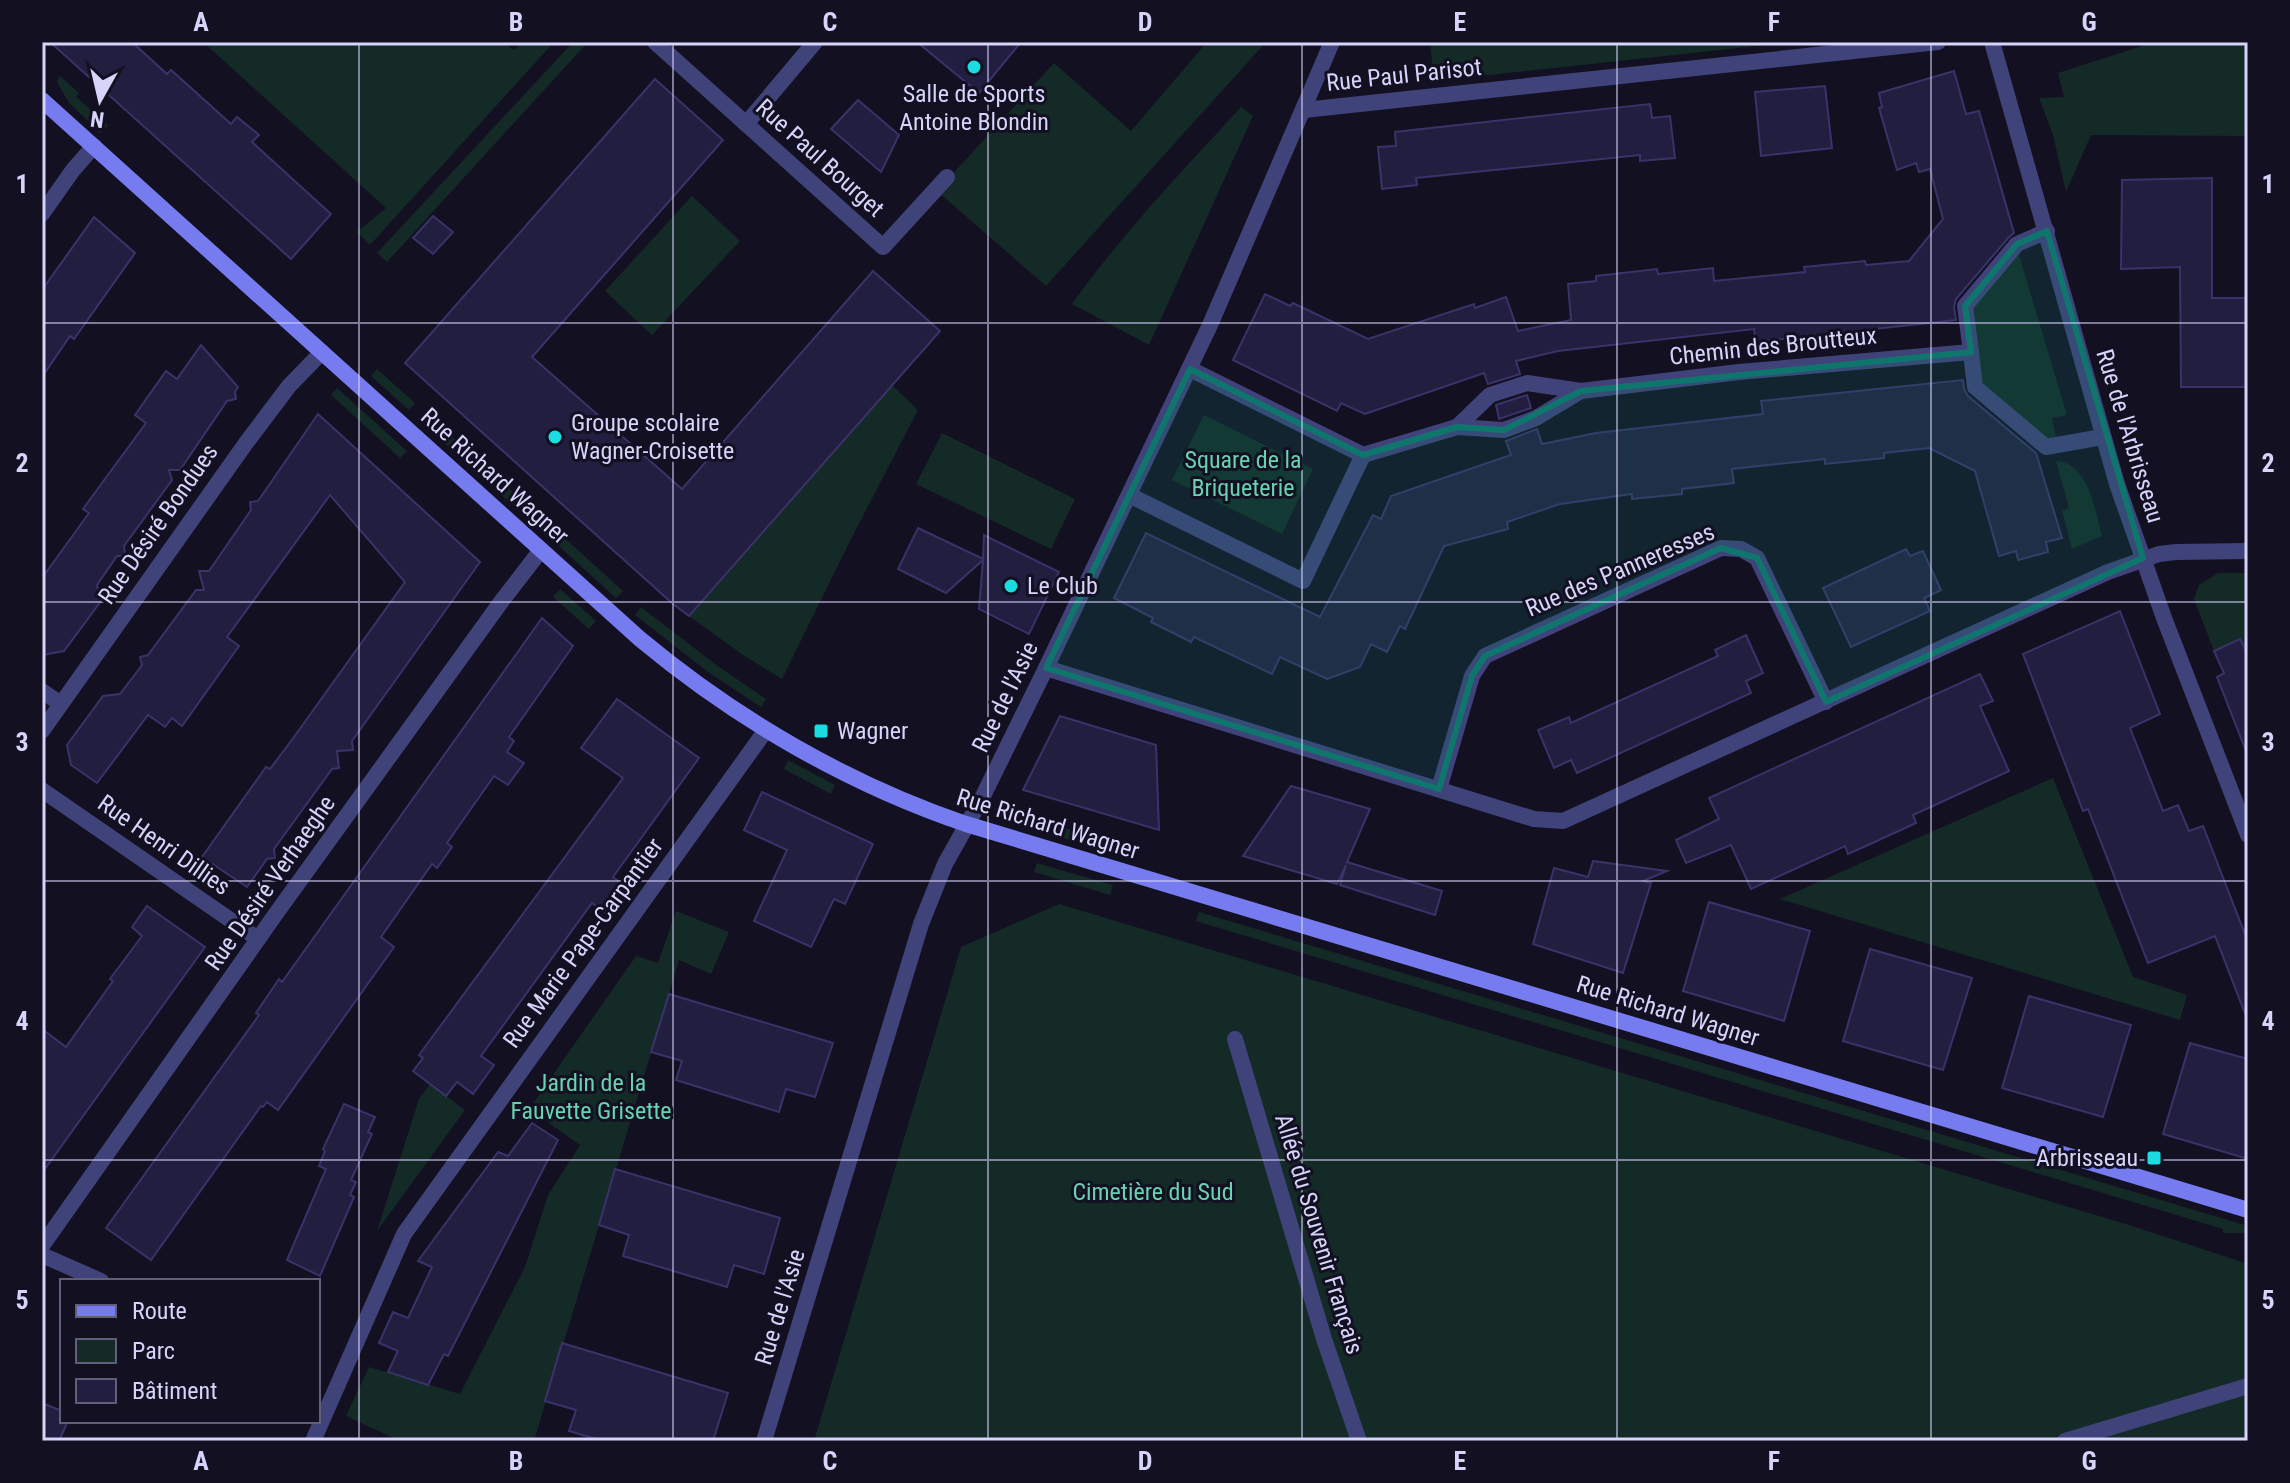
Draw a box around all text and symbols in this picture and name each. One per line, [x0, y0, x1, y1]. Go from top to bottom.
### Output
text: A [193, 7, 209, 37]
text: B [509, 7, 523, 37]
text: C [823, 7, 838, 37]
text: D [1138, 7, 1152, 37]
text: E [1454, 7, 1467, 37]
text: F [1768, 7, 1780, 37]
text: G [2081, 7, 2097, 37]
street label: Rue Paul Parisot [1325, 53, 1483, 97]
marker: Salle de Sports Antoine Blondin [965, 58, 983, 76]
north arrow [60, 60, 140, 140]
place label: Salle de Sports Antoine Blondin [899, 80, 1049, 136]
street label: Rue Paul Bourget [750, 93, 890, 223]
text: N [89, 106, 106, 133]
text: 1 [15, 169, 29, 199]
text: 1 [2261, 169, 2275, 199]
street label: Chemin des Broutteux [1668, 321, 1878, 371]
street label: Rue de l'Arbrisseau [2090, 346, 2170, 526]
street label: Rue Richard Wagner [415, 402, 575, 550]
place label: Groupe scolaire Wagner-Croisette [571, 409, 734, 465]
marker: Groupe scolaire Wagner-Croisette [546, 428, 564, 446]
street label: Rue Désiré Bondues [92, 439, 224, 609]
park label: Square de la Briqueterie [1184, 446, 1302, 502]
text: 2 [15, 448, 29, 478]
text: 2 [2261, 448, 2275, 478]
street label: Rue des Panneresses [1521, 518, 1719, 622]
place label: Le Club [1027, 572, 1098, 600]
marker: Le Club [1002, 577, 1020, 595]
street label: Rue de l'Asie [966, 637, 1044, 757]
place label: Wagner [837, 717, 908, 745]
marker: Wagner [812, 722, 830, 740]
text: 3 [15, 727, 29, 757]
text: 3 [2261, 727, 2275, 757]
street label: Rue Richard Wagner [953, 783, 1143, 865]
street label: Rue Henri Dillies [92, 789, 236, 901]
street label: Rue Désiré Verhaeghe [199, 790, 341, 976]
street label: Rue Marie Pape-Carpantier [497, 833, 669, 1053]
street label: Rue Richard Wagner [1573, 970, 1763, 1052]
text: 4 [15, 1006, 29, 1036]
text: 4 [2261, 1006, 2275, 1036]
park label: Jardin de la Fauvette Grisette [510, 1069, 672, 1125]
street label: Allée du Souvenir Français [1269, 1111, 1369, 1357]
place label: Arbrisseau [2036, 1144, 2138, 1172]
marker: Arbrisseau [2145, 1149, 2163, 1167]
park label: Cimetière du Sud [1072, 1178, 1234, 1206]
street label: Rue de l'Asie [749, 1246, 811, 1368]
legend [60, 1279, 320, 1423]
text: 5 [15, 1285, 29, 1315]
text: 5 [2261, 1285, 2275, 1315]
text: Route [132, 1297, 187, 1325]
text: Parc [132, 1337, 175, 1365]
text: Bâtiment [132, 1377, 217, 1405]
text: A [193, 1446, 209, 1476]
text: B [509, 1446, 523, 1476]
text: C [823, 1446, 838, 1476]
text: D [1138, 1446, 1152, 1476]
text: E [1454, 1446, 1467, 1476]
text: F [1768, 1446, 1780, 1476]
text: G [2081, 1446, 2097, 1476]

